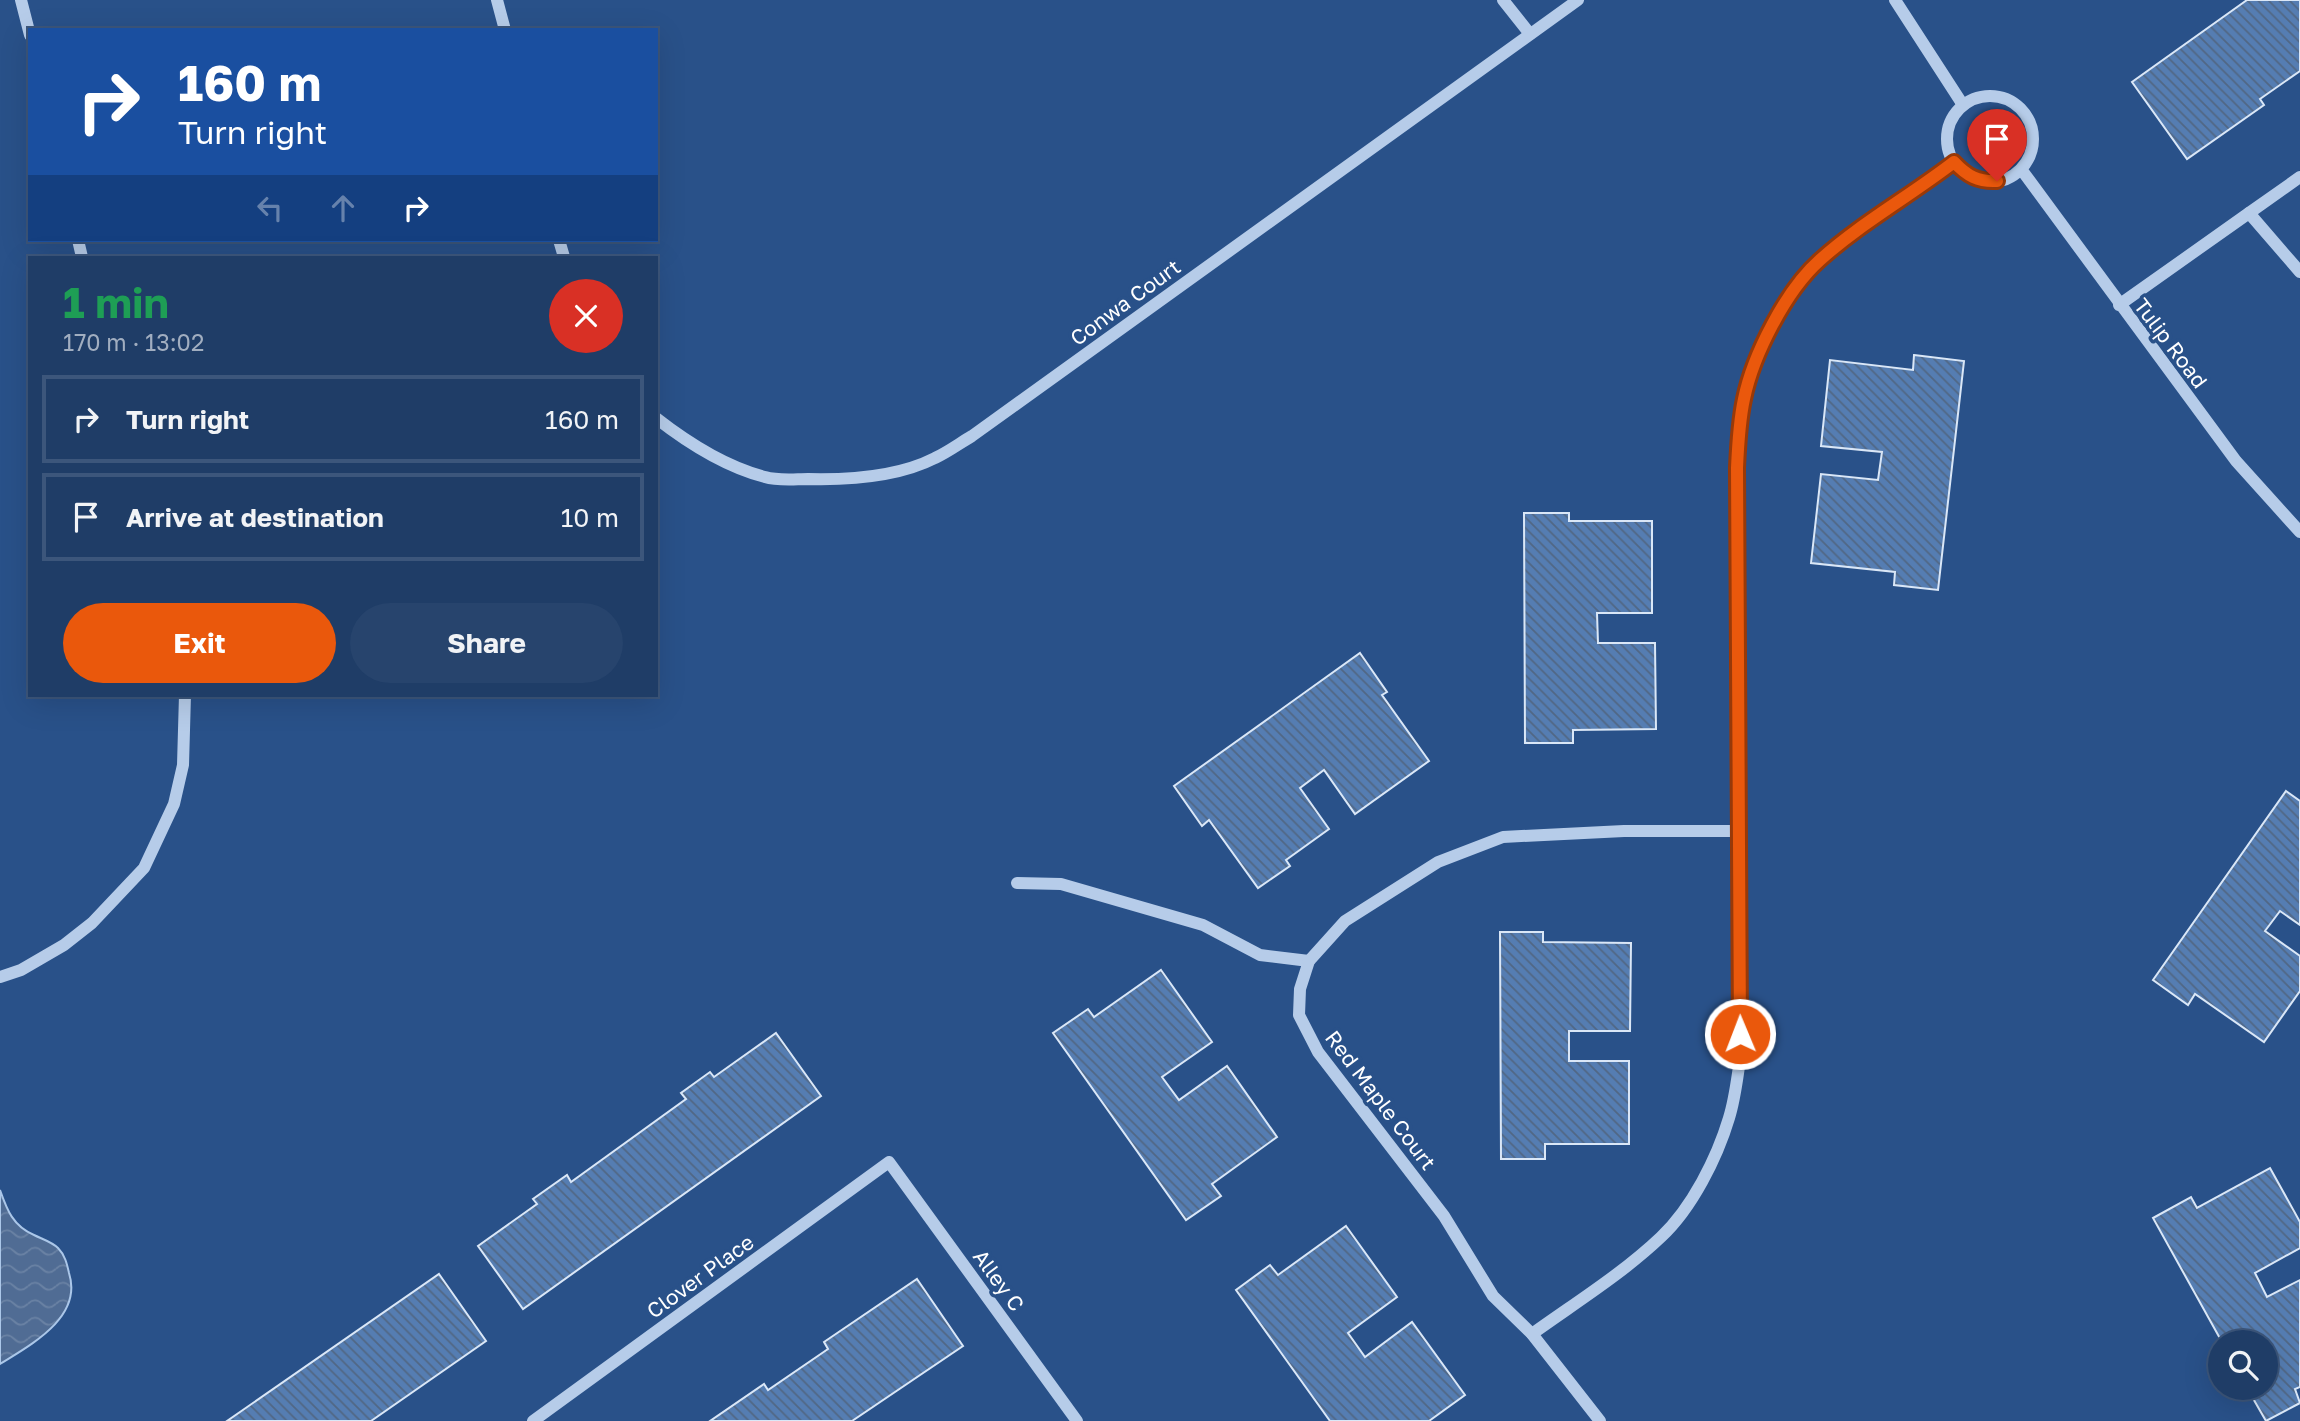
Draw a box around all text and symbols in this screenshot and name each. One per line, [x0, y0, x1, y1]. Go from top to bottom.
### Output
text: 160 m [178, 53, 321, 112]
icon: right [63, 56, 154, 147]
pin [1967, 109, 2027, 181]
text: Turn right [178, 113, 327, 151]
icon: arrive [1978, 120, 2016, 158]
icon: left [251, 189, 289, 227]
icon: ahead [324, 189, 362, 227]
icon: right [397, 189, 435, 227]
street label: Conwa Court [1065, 253, 1185, 351]
text: 1 min [63, 277, 169, 327]
button: close [549, 279, 623, 353]
street label: Tulip Road [2129, 293, 2213, 393]
text: 170 m · 13:02 [63, 328, 204, 356]
icon: right [67, 400, 105, 438]
text: Turn right [126, 404, 249, 435]
text: 160 m [545, 404, 619, 435]
icon: arrive [67, 498, 105, 536]
text: Arrive at destination [126, 502, 384, 533]
text: 10 m [561, 502, 619, 533]
button: Exit [63, 603, 336, 683]
button: Share [350, 603, 623, 683]
position arrow [1703, 997, 1777, 1071]
street label: Red Maple Court [1320, 1025, 1442, 1175]
street label: Clover Place [641, 1228, 759, 1324]
street label: Alley C [968, 1244, 1030, 1316]
map controls [2208, 1330, 2278, 1400]
button: search [2208, 1330, 2278, 1400]

